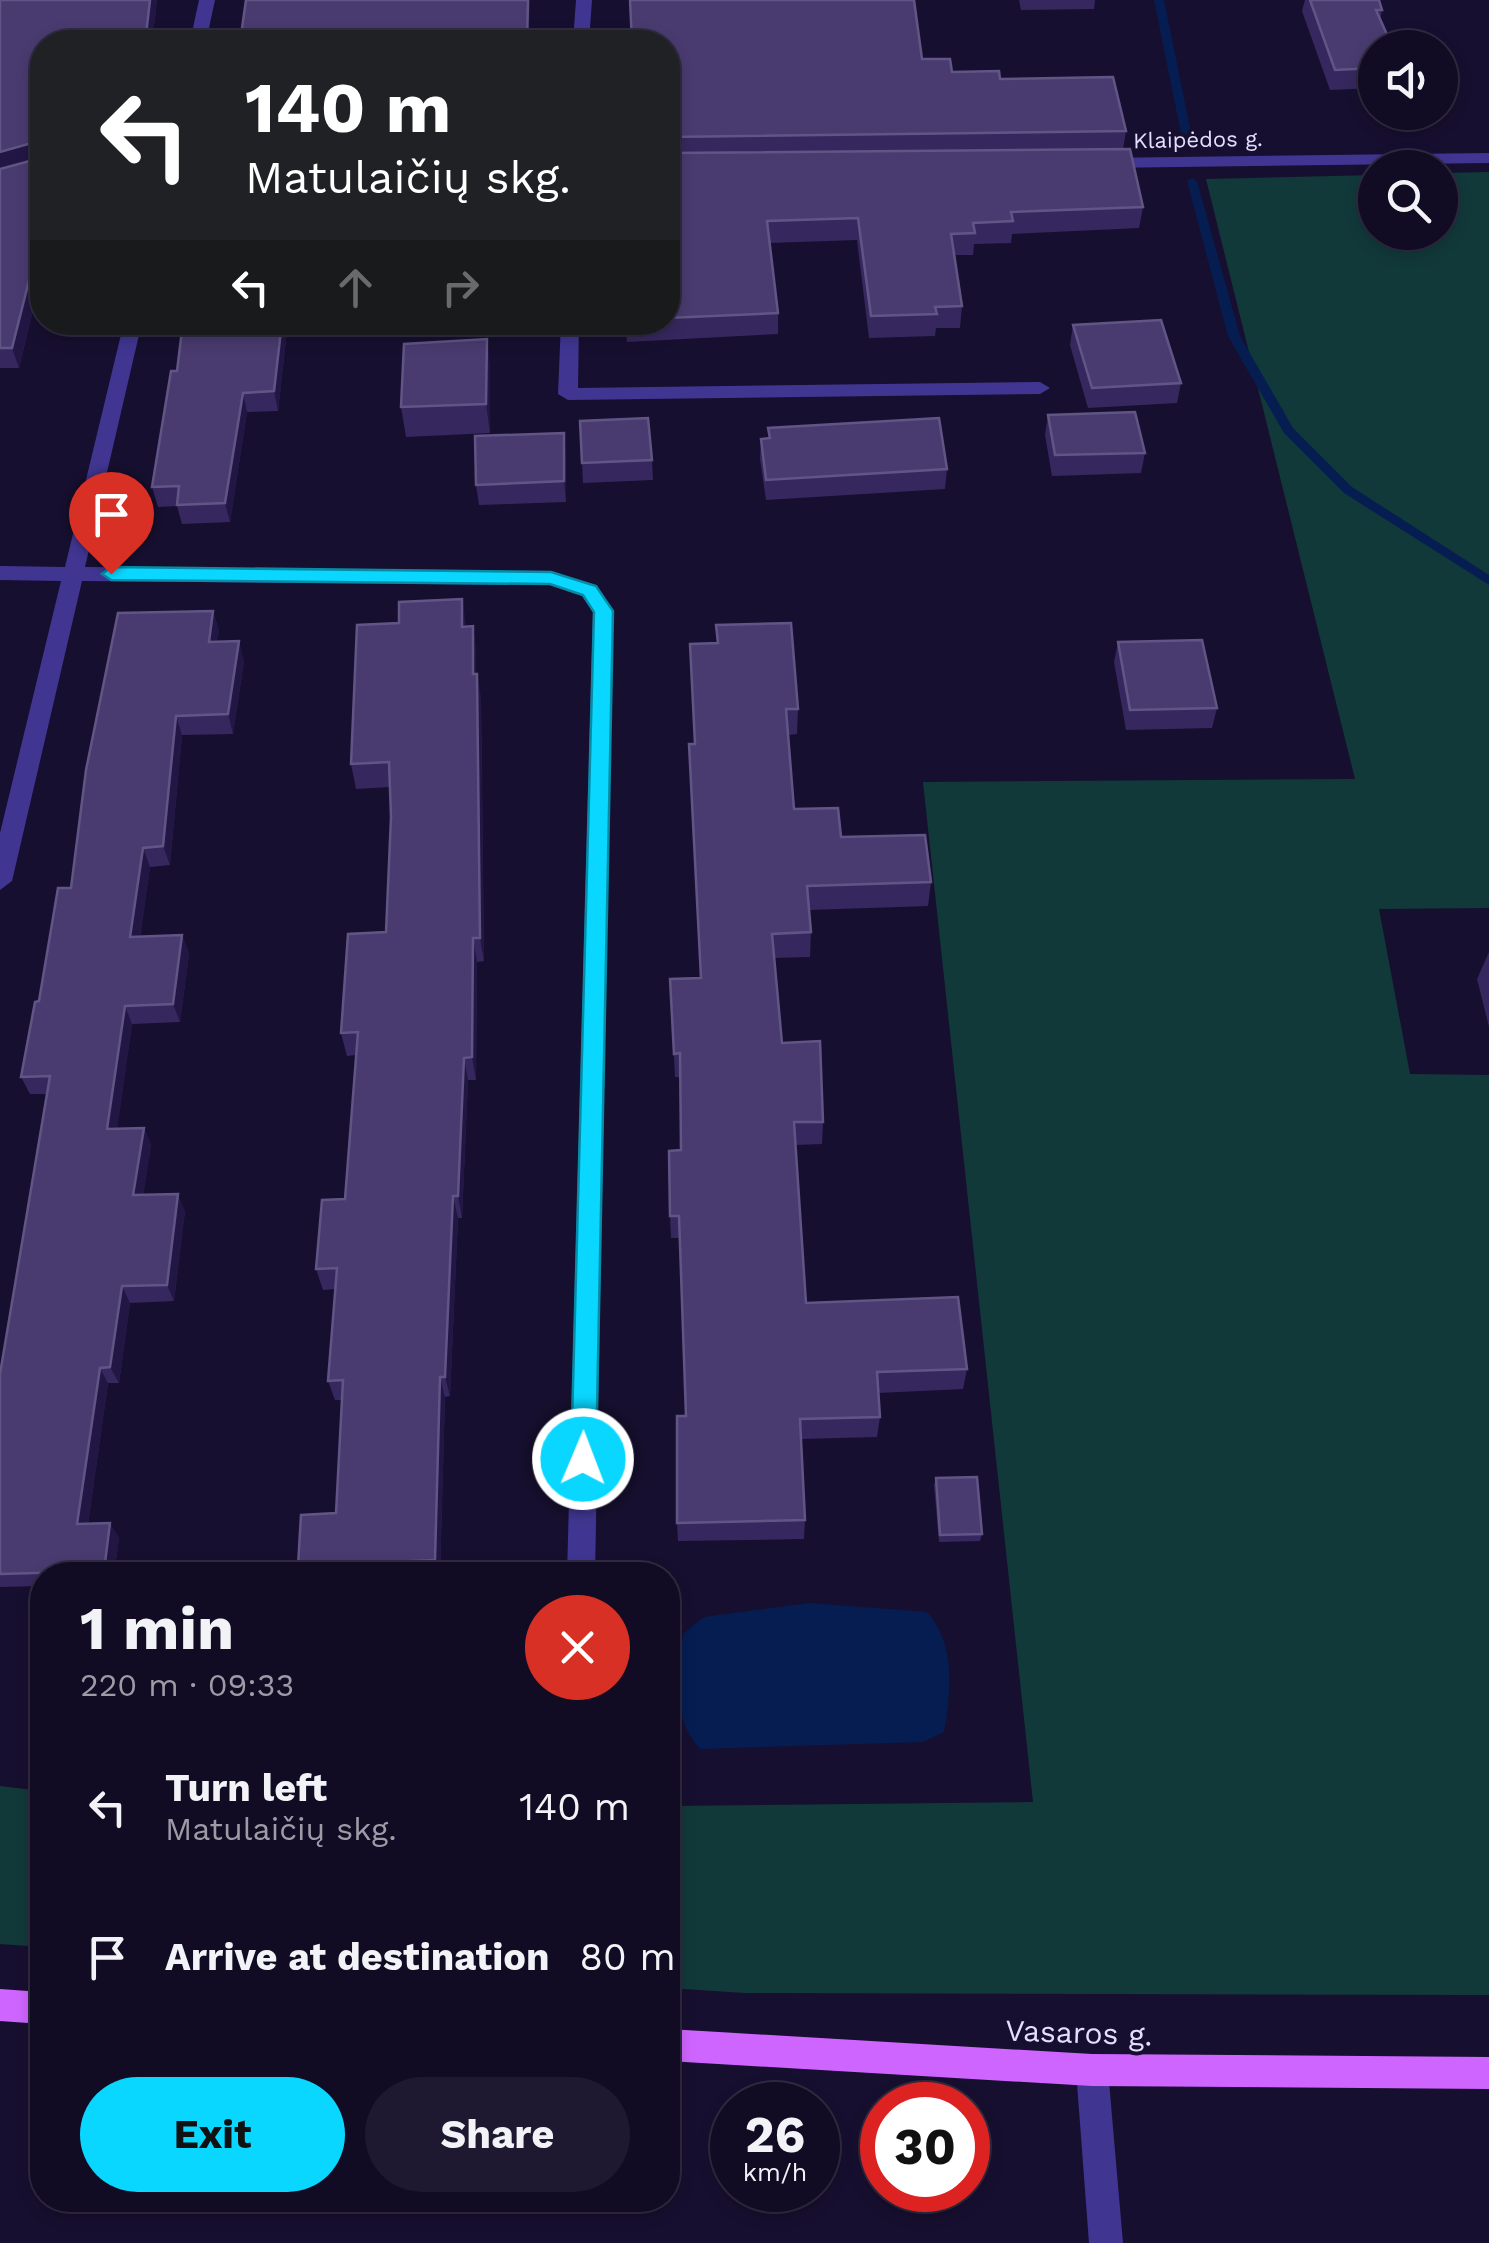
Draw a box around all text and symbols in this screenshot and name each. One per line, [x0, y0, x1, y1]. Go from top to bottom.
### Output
map controls [1358, 30, 1458, 250]
button: sound [1358, 30, 1458, 130]
text: 140 m [245, 67, 451, 149]
icon: left [80, 70, 210, 200]
street label: Klaipėdos g. [1133, 126, 1263, 153]
button: search [1358, 150, 1458, 250]
text: Matulaičių skg. [245, 151, 571, 204]
icon: left [223, 260, 278, 315]
icon: ahead [328, 260, 383, 315]
icon: right [433, 260, 488, 315]
pin [69, 472, 154, 575]
icon: arrive [84, 487, 139, 542]
position arrow [531, 1407, 635, 1511]
text: 1 min [80, 1593, 234, 1664]
button: close [525, 1595, 630, 1700]
text: 220 m · 09:33 [80, 1666, 294, 1704]
text: Turn left [165, 1766, 327, 1810]
icon: left [80, 1780, 135, 1835]
text: 140 m [519, 1785, 630, 1829]
text: Matulaičių skg. [165, 1810, 397, 1848]
icon: arrive [80, 1930, 135, 1985]
text: Arrive at destination [165, 1935, 550, 1979]
text: 80 m [580, 1935, 676, 1979]
street label: Vasaros g. [1005, 2012, 1153, 2053]
button: Exit [80, 2077, 345, 2192]
button: Share [365, 2077, 630, 2192]
speed limit sign: 30 [860, 2082, 990, 2212]
text: 26 [745, 2105, 805, 2164]
text: km/h [743, 2158, 807, 2187]

